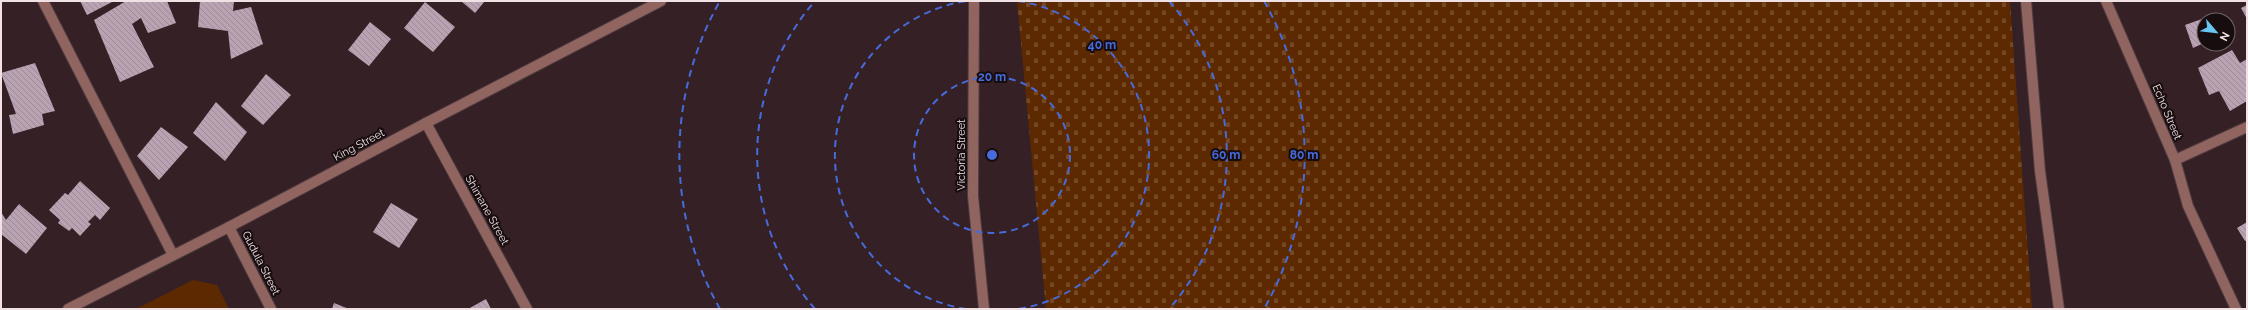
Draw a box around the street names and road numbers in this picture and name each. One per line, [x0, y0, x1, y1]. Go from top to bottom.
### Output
street label: Echo Street [2150, 82, 2185, 142]
street label: Victoria Street [955, 119, 968, 191]
street label: King Street [331, 126, 387, 164]
street label: Shimane Street [462, 173, 512, 247]
street label: Gudula Street [239, 229, 283, 297]

